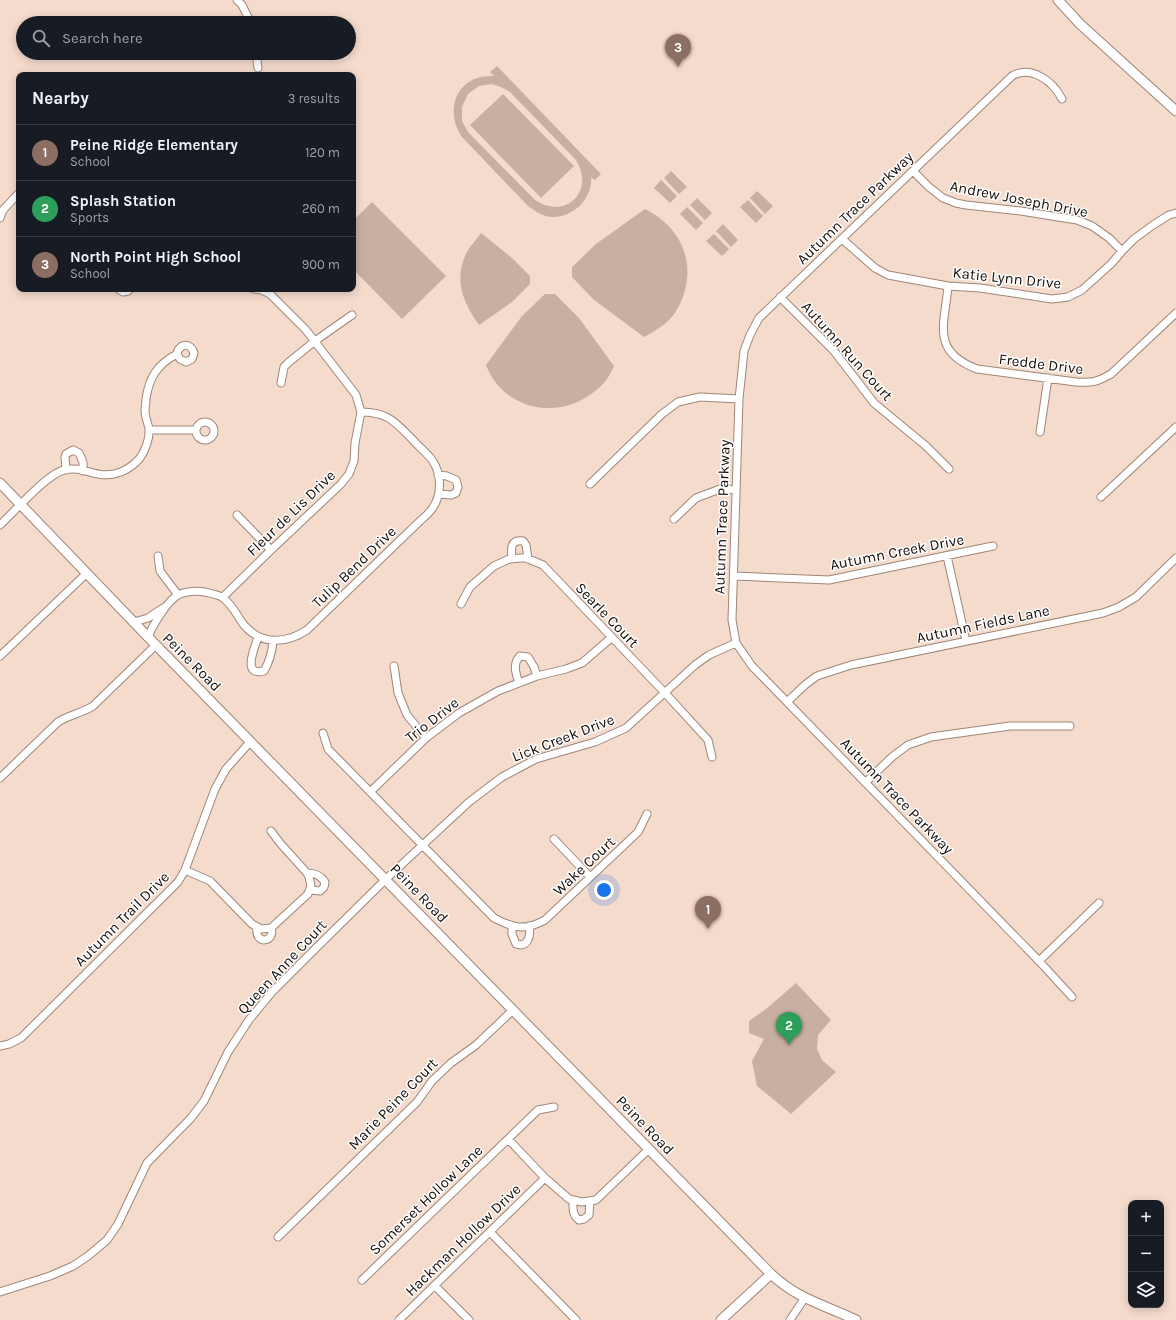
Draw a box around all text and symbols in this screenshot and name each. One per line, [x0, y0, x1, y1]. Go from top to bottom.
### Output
search box [16, 16, 356, 60]
icon: search [30, 27, 52, 49]
text: Search here [62, 29, 143, 47]
pin: 3 [665, 34, 691, 67]
text: Nearby [32, 88, 89, 108]
text: 3 results [288, 91, 340, 106]
text: Peine Ridge Elementary [70, 136, 238, 154]
text: 1 [43, 145, 47, 160]
text: 120 m [305, 145, 340, 160]
street label: Autumn Trace Parkway [793, 148, 917, 268]
text: School [70, 154, 110, 169]
street label: Andrew Joseph Drive [948, 177, 1090, 221]
text: Splash Station [70, 192, 176, 210]
text: 2 [41, 201, 49, 216]
text: 260 m [302, 201, 340, 216]
text: Sports [70, 210, 109, 225]
text: North Point High School [70, 248, 241, 266]
text: 3 [41, 257, 49, 272]
text: 900 m [302, 257, 340, 272]
street label: Katie Lynn Drive [952, 263, 1062, 293]
text: School [70, 266, 110, 281]
street label: Autumn Run Court [798, 298, 897, 405]
street label: Fredde Drive [998, 350, 1084, 378]
street label: Autumn Trace Parkway [710, 439, 734, 595]
street label: Fleur de Lis Drive [243, 466, 339, 560]
street label: Tulip Bend Drive [308, 522, 400, 612]
street label: Autumn Creek Drive [828, 530, 966, 574]
street label: Searle Court [572, 579, 643, 652]
street label: Autumn Fields Lane [915, 601, 1051, 647]
street label: Peine Road [159, 629, 225, 695]
street label: Trio Drive [402, 693, 462, 747]
street label: Lick Creek Drive [509, 710, 617, 766]
street label: Autumn Trace Parkway [837, 734, 957, 858]
street label: Wake Court [549, 832, 619, 899]
street label: Peine Road [386, 860, 452, 926]
street label: Autumn Trail Drive [71, 868, 173, 970]
your location [594, 880, 614, 900]
pin: 1 [695, 896, 721, 929]
street label: Queen Anne Court [234, 916, 331, 1018]
pin: 2 [776, 1012, 802, 1045]
street label: Marie Peine Court [345, 1054, 442, 1154]
street label: Peine Road [612, 1092, 678, 1158]
street label: Somerset Hollow Lane [366, 1141, 486, 1259]
street label: Hackman Hollow Drive [401, 1180, 525, 1300]
map controls [1128, 1200, 1164, 1308]
button: + [1128, 1200, 1164, 1236]
button: − [1128, 1236, 1164, 1272]
button: layers [1128, 1272, 1164, 1308]

